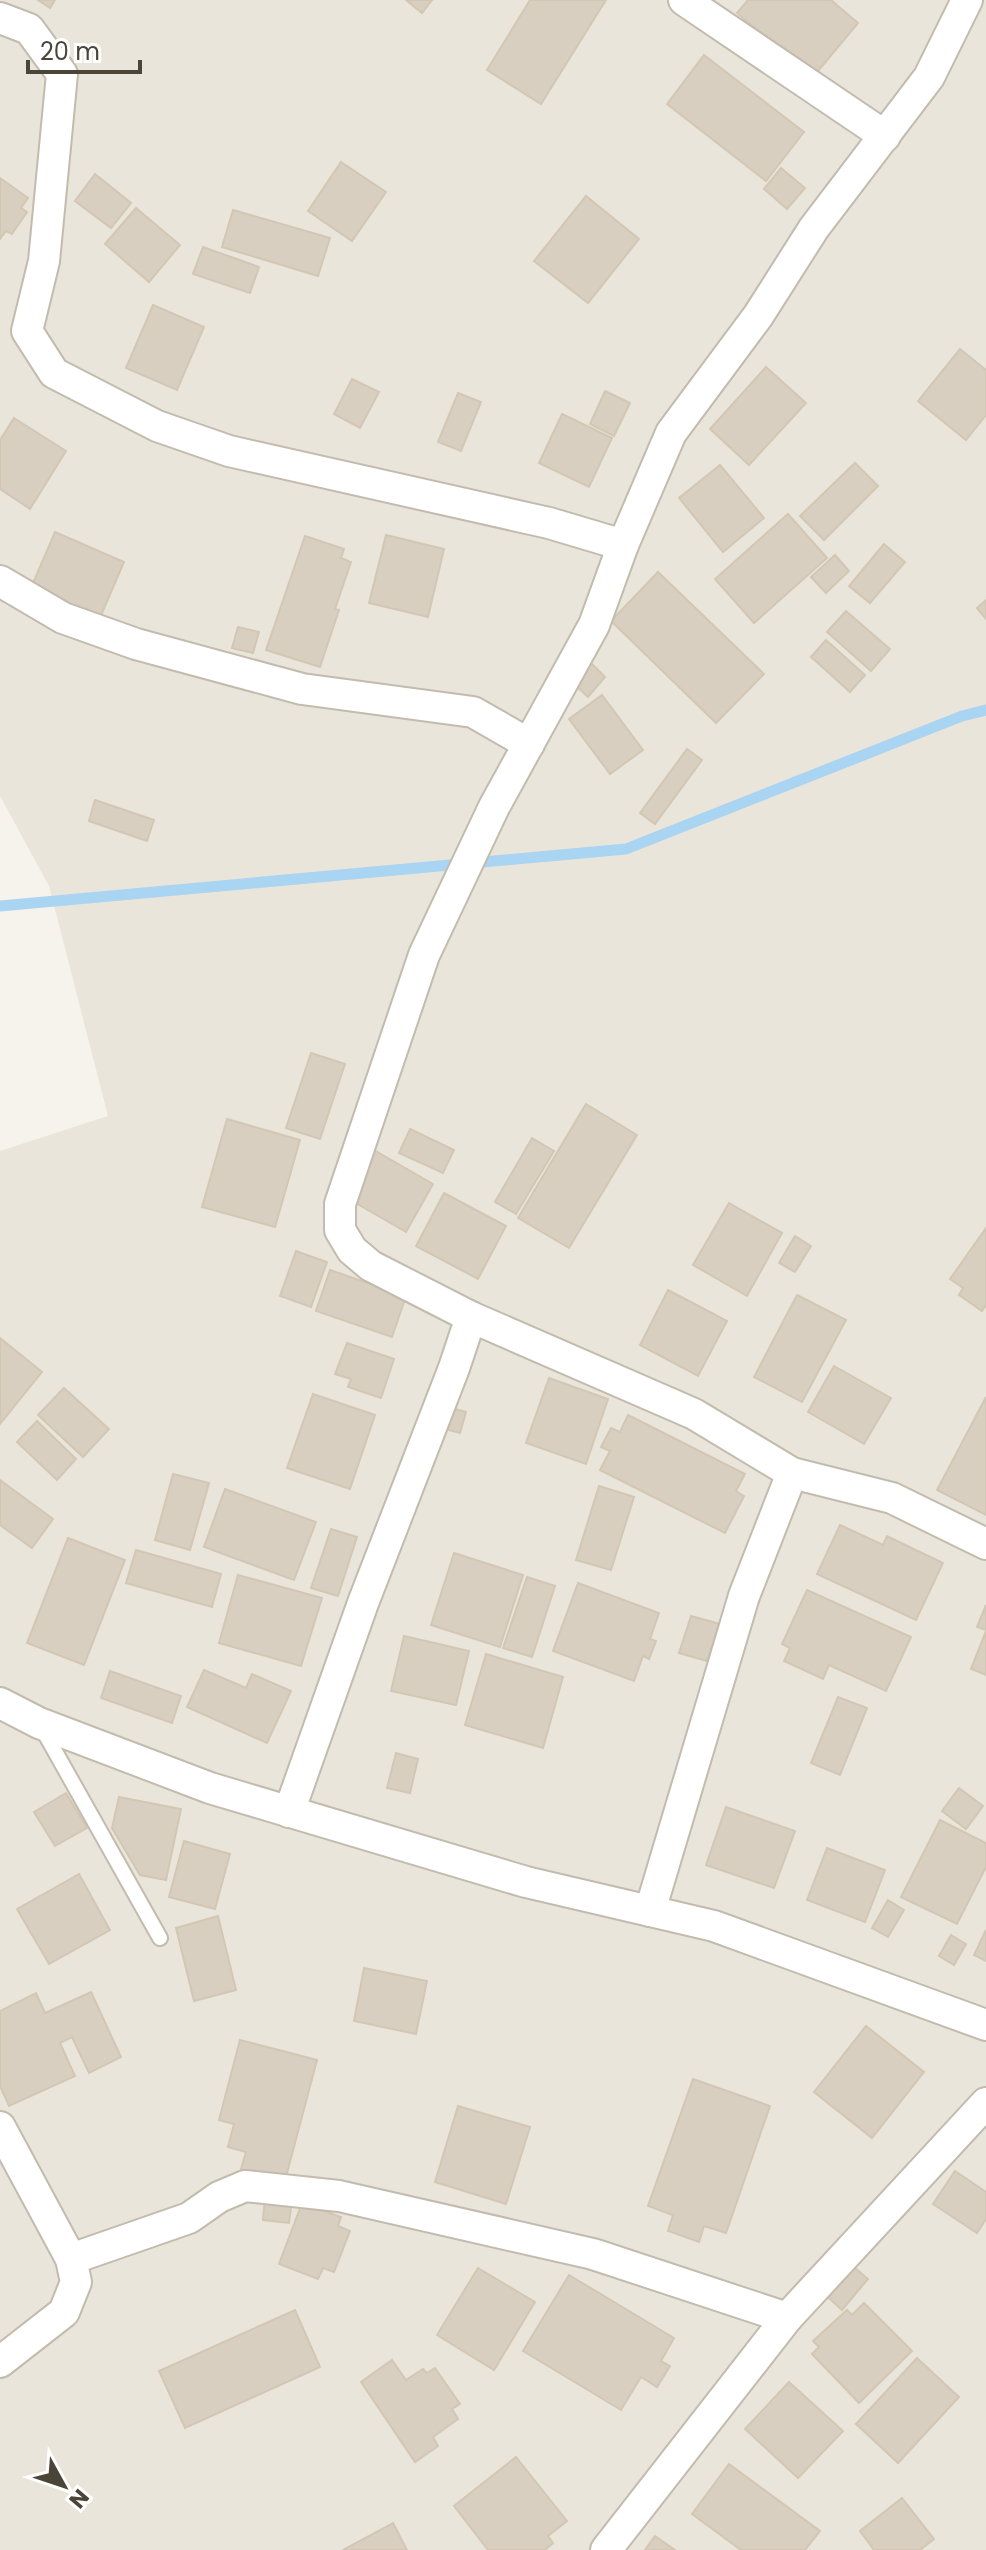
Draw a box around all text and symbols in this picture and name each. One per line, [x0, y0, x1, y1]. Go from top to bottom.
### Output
scale bar [28, 24, 140, 74]
text: 20 m [40, 35, 100, 68]
north arrow [24, 2446, 104, 2526]
text: N [62, 2482, 96, 2515]

